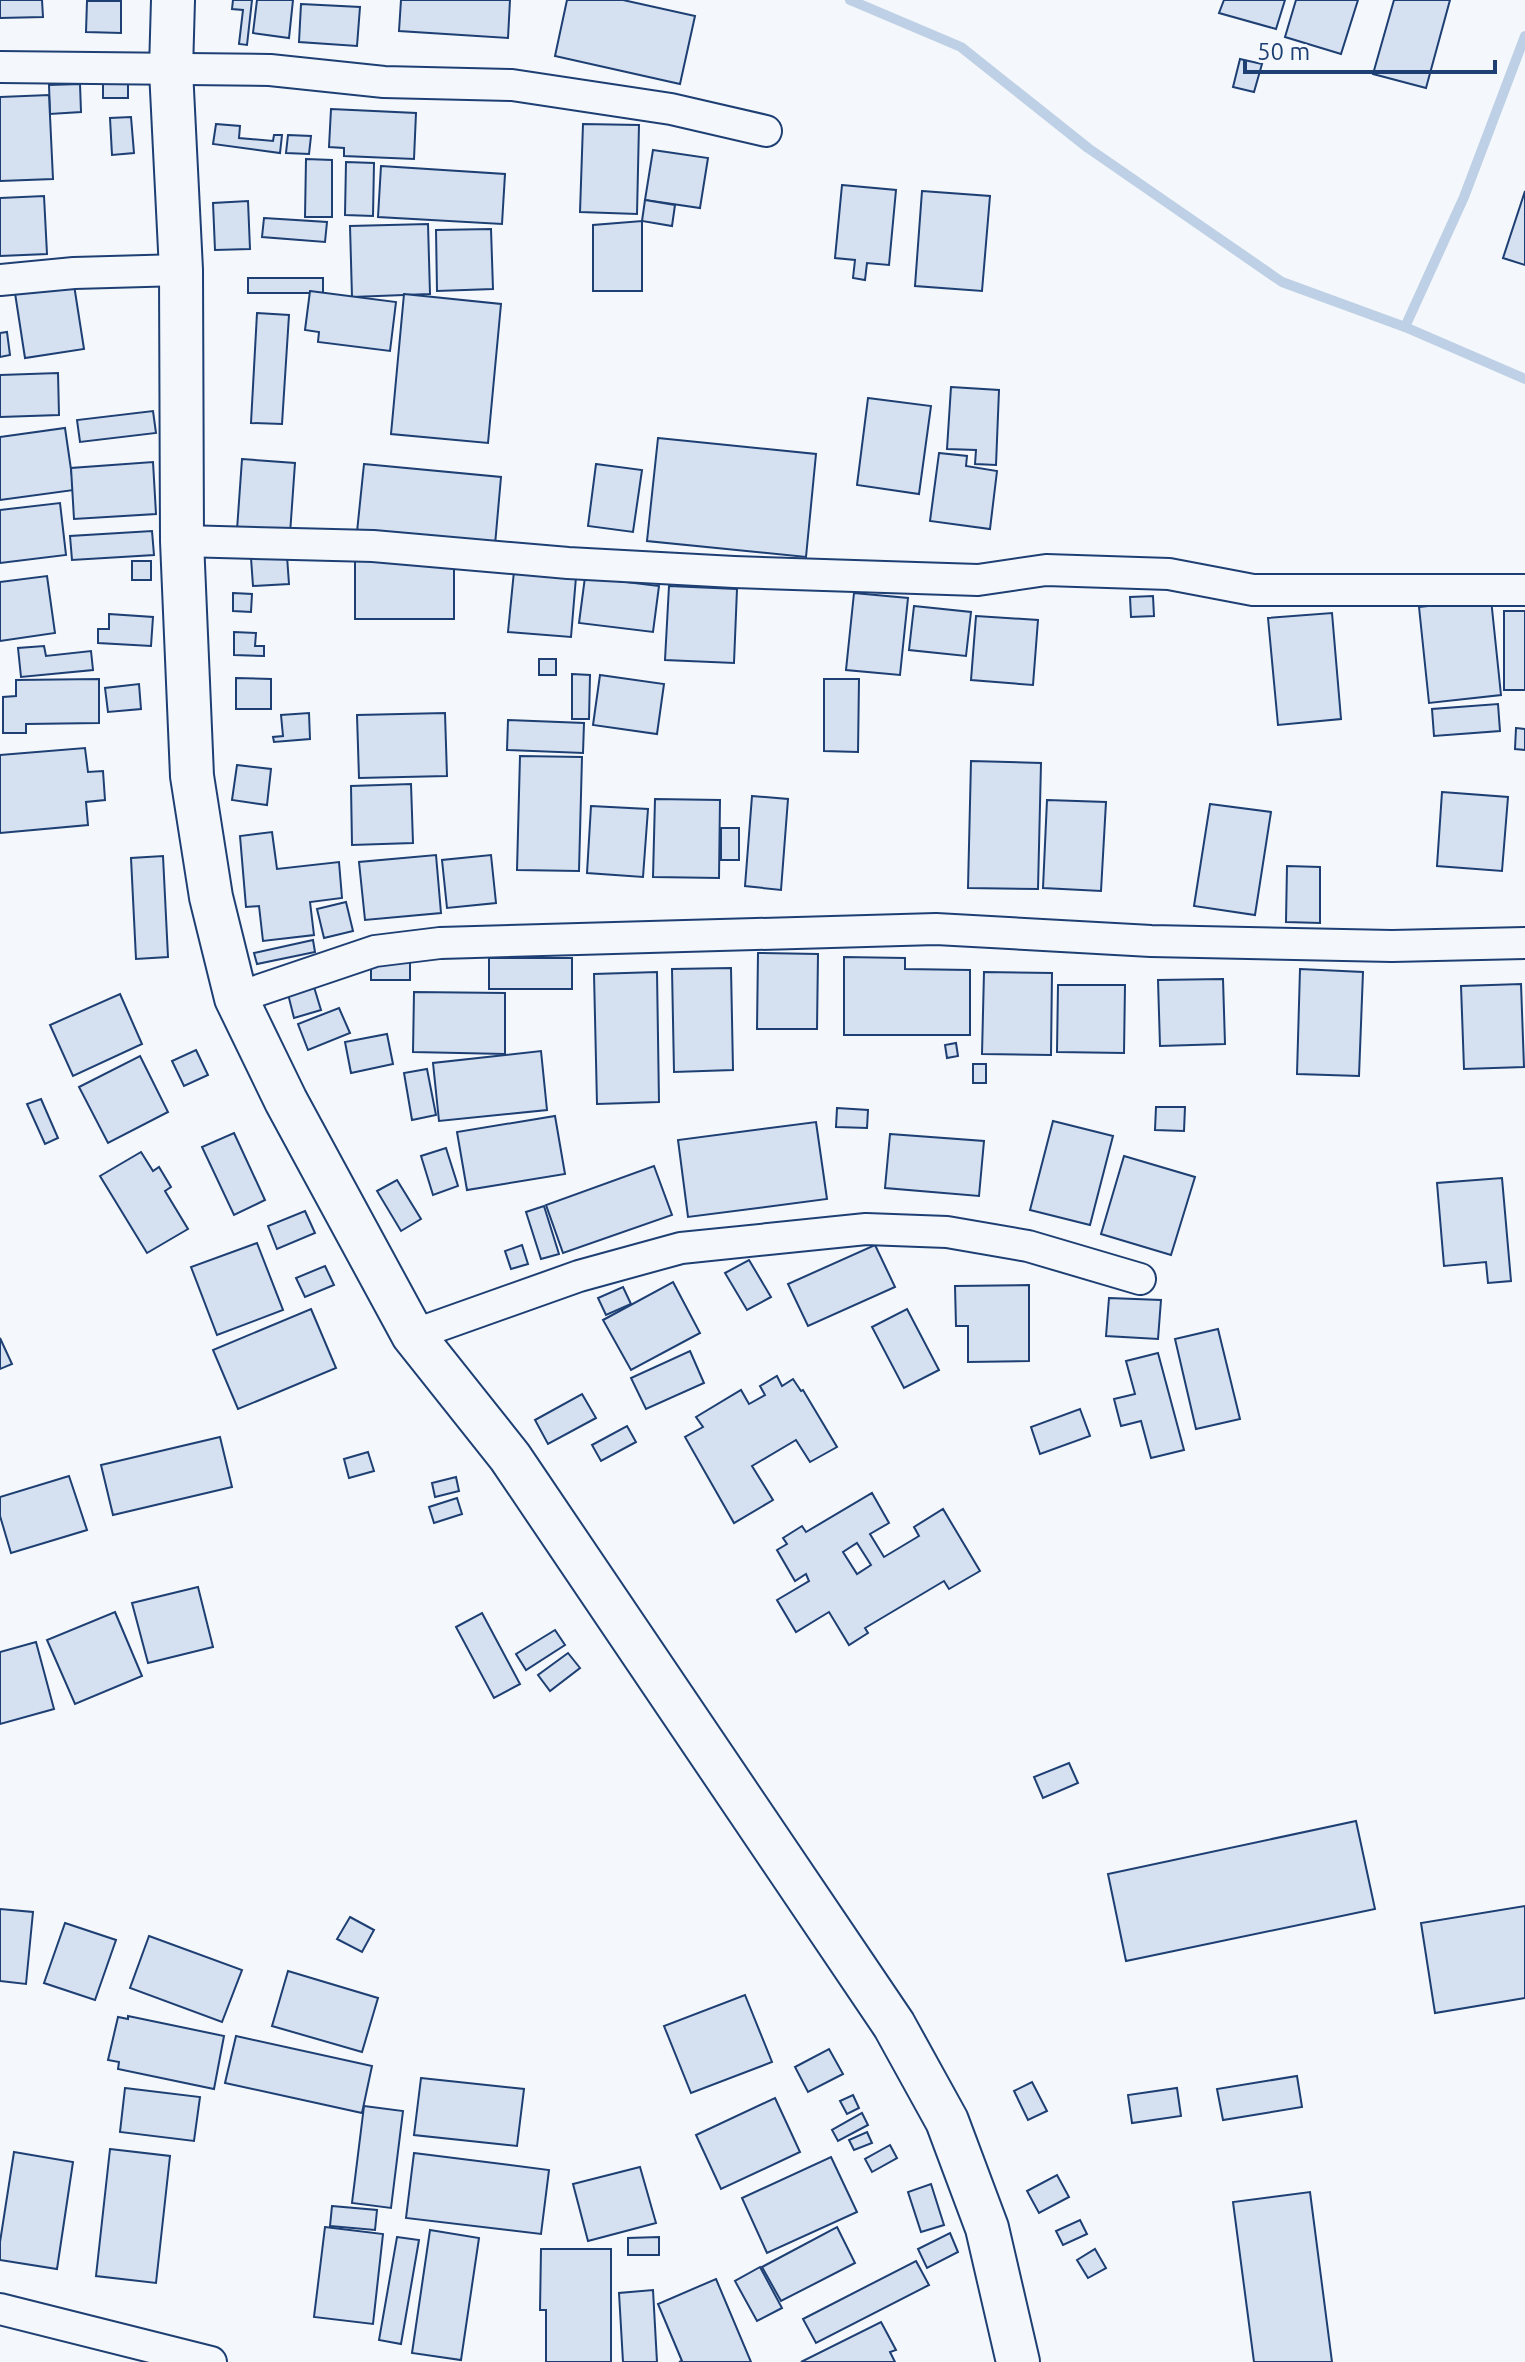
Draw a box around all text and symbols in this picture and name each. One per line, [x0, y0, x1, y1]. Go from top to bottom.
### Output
scale bar [1245, 24, 1495, 74]
text: 50 m [1257, 38, 1310, 65]

